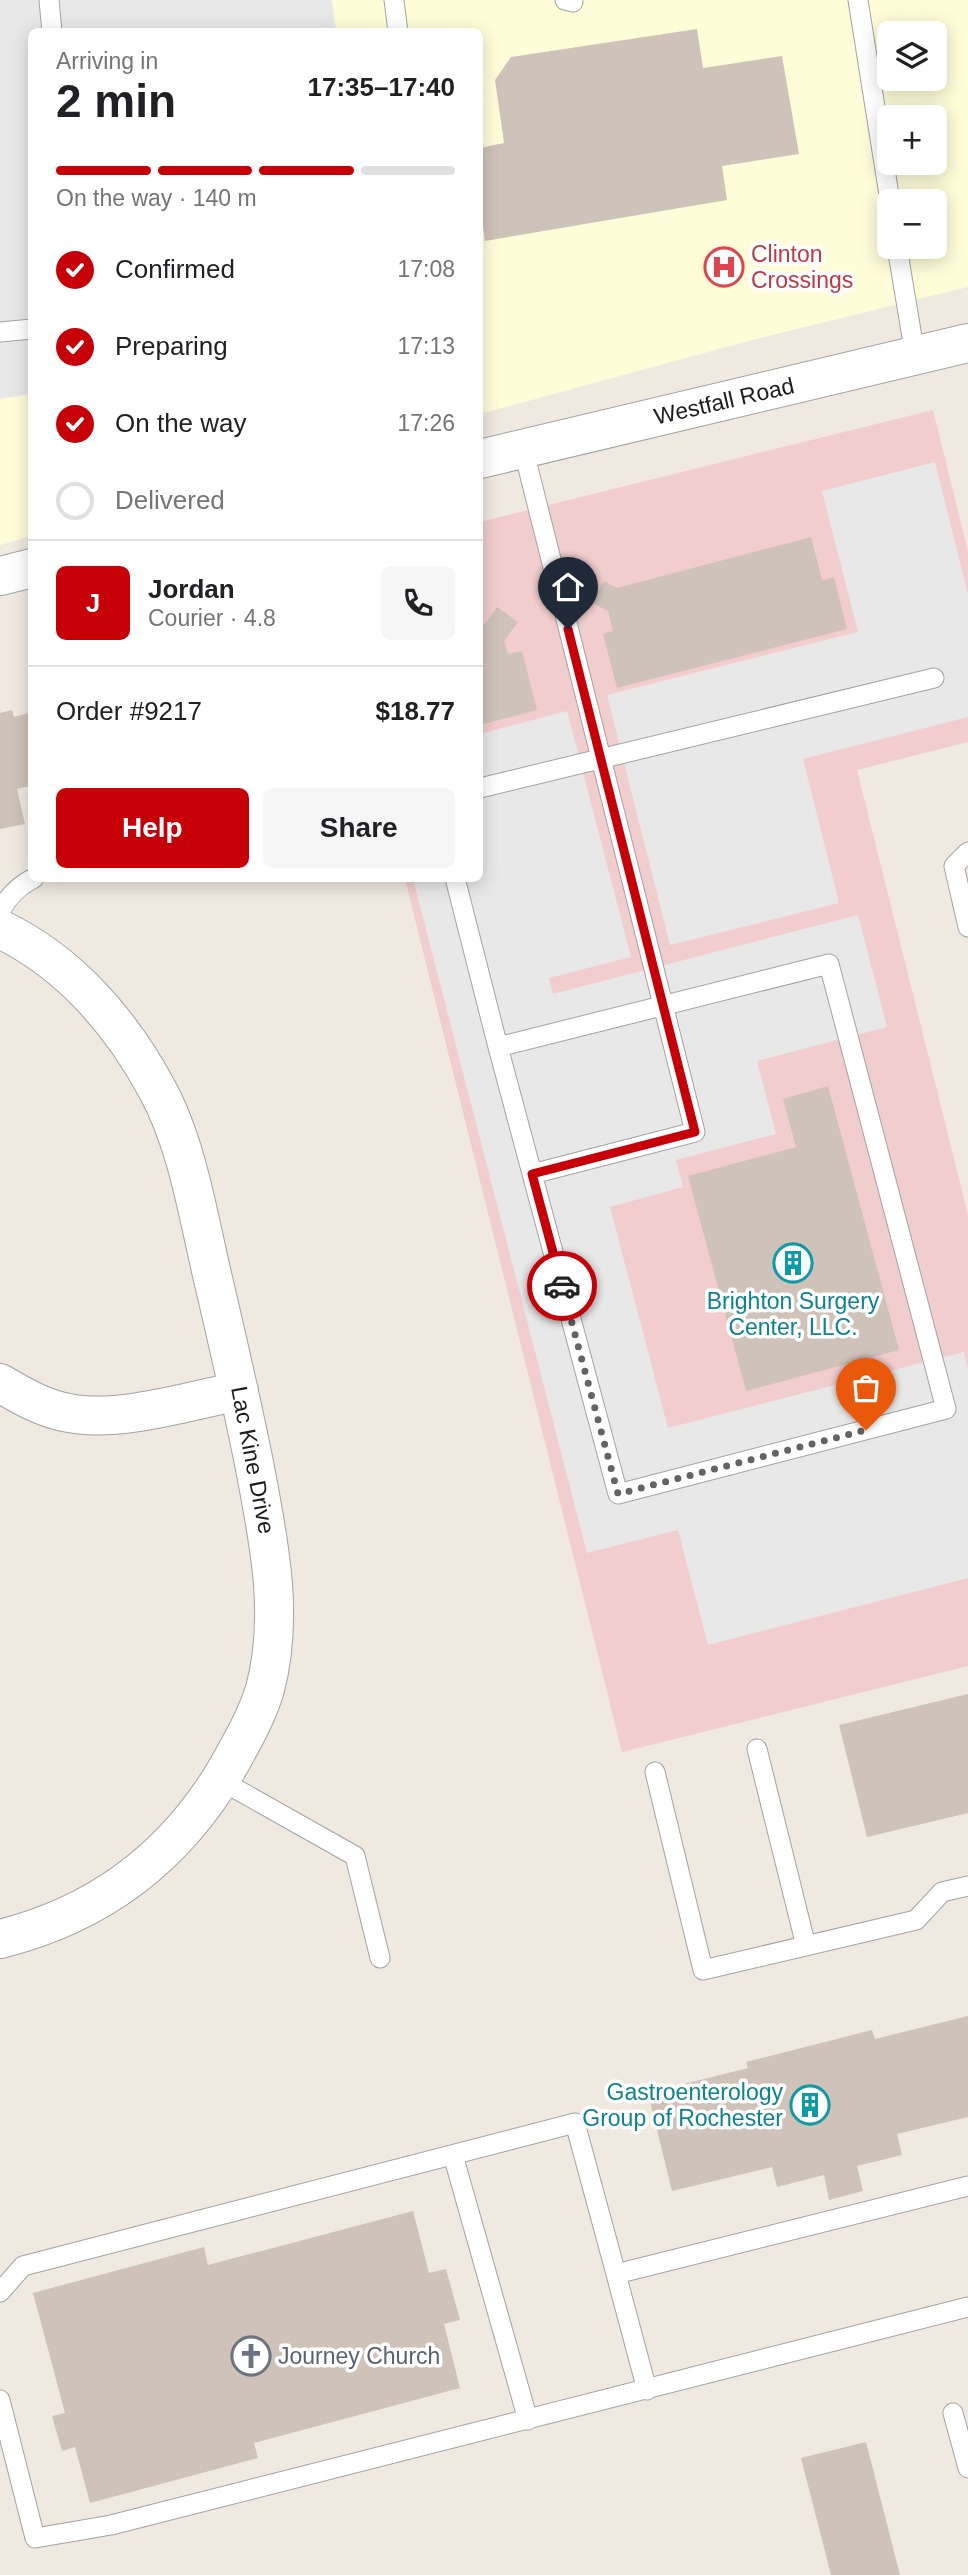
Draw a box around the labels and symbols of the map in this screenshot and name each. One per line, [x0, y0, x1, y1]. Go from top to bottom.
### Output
place label: Clinton Crossings [751, 241, 853, 293]
hospital icon: Clinton Crossings [703, 246, 745, 288]
street label: Westfall Road [652, 372, 796, 430]
pin [538, 557, 598, 629]
building icon: Brighton Surgery Center, LLC. [772, 1242, 814, 1284]
courier [527, 1251, 597, 1321]
place label: Brighton Surgery Center, LLC. [707, 1288, 880, 1340]
pin [836, 1358, 896, 1430]
street label: Lac Kine Drive [226, 1384, 280, 1536]
place label: Gastroenterology Group of Rochester [582, 2079, 783, 2131]
building icon: Gastroenterology Group of Rochester [789, 2084, 831, 2126]
church icon: Journey Church [230, 2335, 272, 2377]
place label: Journey Church [278, 2343, 440, 2369]

